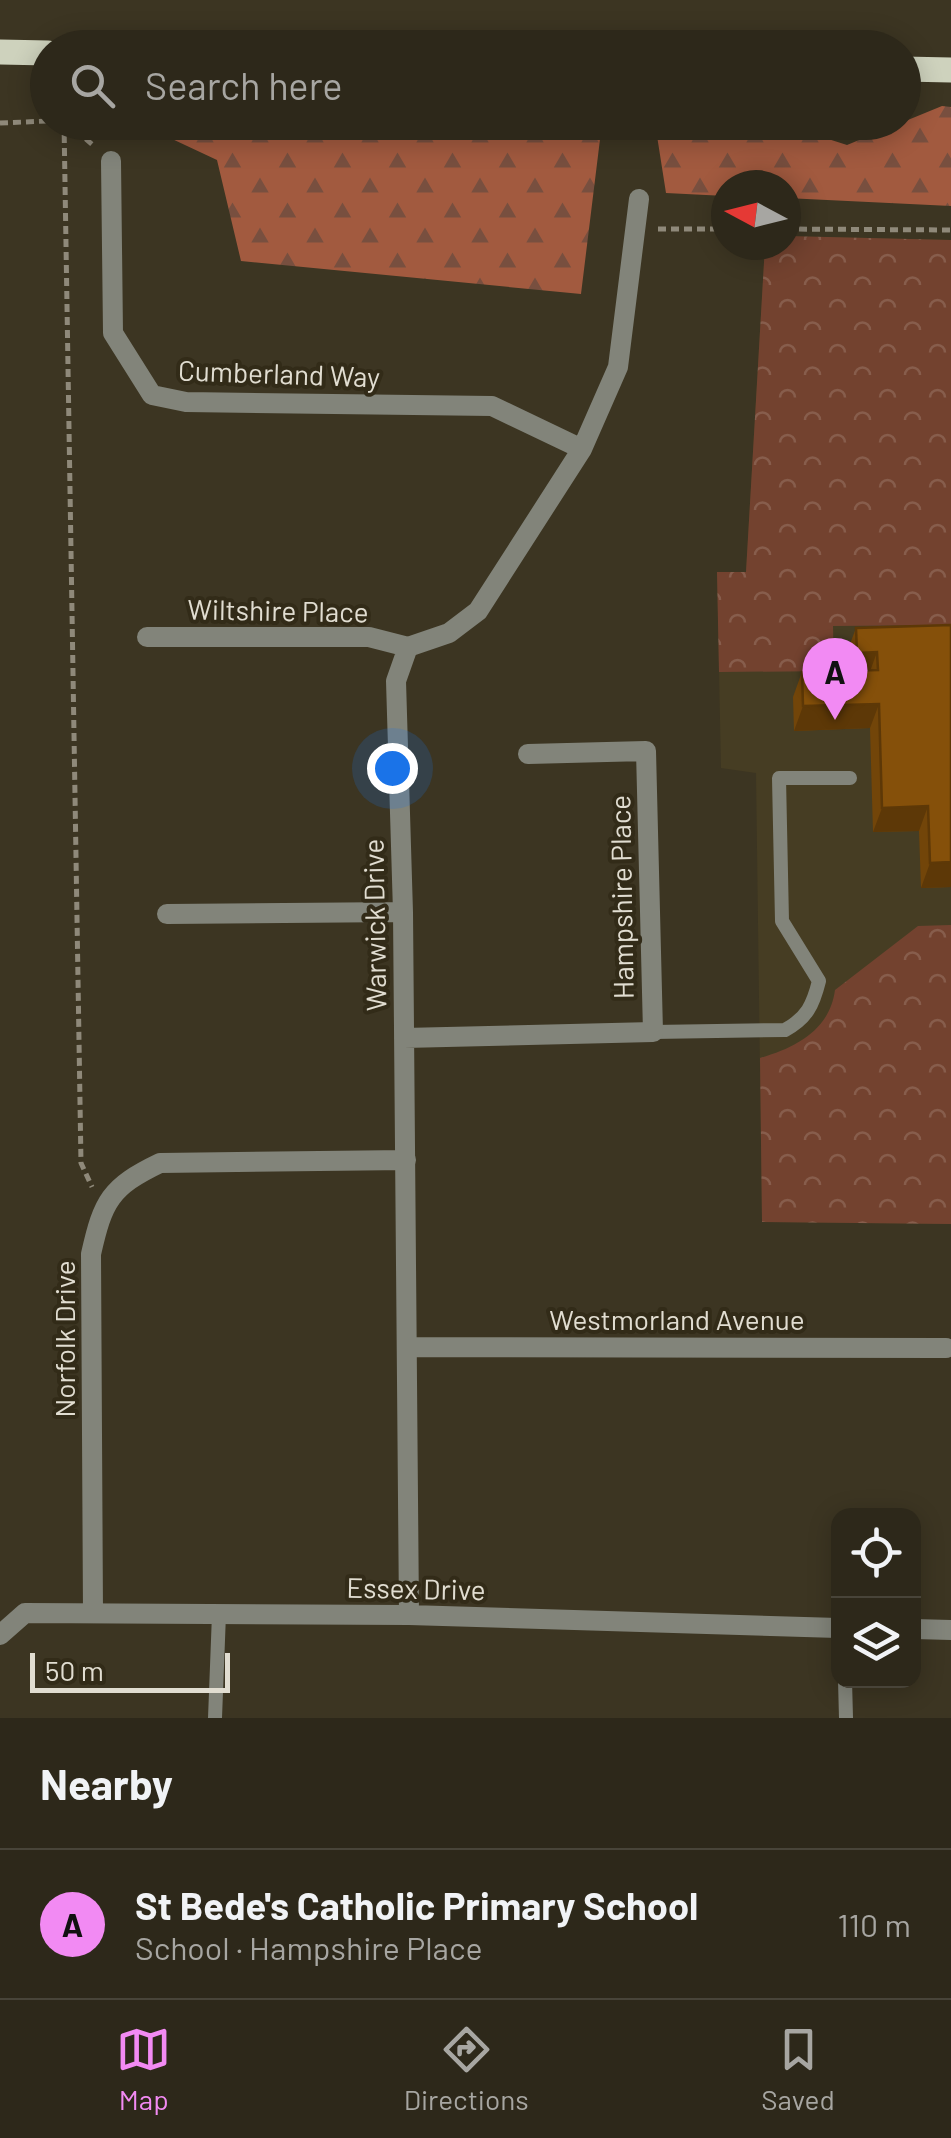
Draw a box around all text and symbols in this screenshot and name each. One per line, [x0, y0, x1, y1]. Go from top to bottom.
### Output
search box [30, 30, 921, 140]
icon: search [65, 58, 120, 113]
text: Search here [145, 62, 343, 108]
north arrow [711, 170, 801, 260]
street label: Cumberland Way [177, 352, 381, 394]
street label: Wiltshire Place [187, 591, 369, 629]
pin: A [802, 638, 868, 720]
your location [367, 743, 418, 794]
street label: Hampshire Place [602, 795, 640, 999]
street label: Warwick Drive [355, 839, 393, 1012]
street label: Norfolk Drive [47, 1260, 81, 1418]
street label: Westmorland Avenue [549, 1302, 805, 1336]
map controls [831, 1508, 921, 1688]
button: locate [831, 1508, 921, 1598]
street label: Essex Drive [346, 1570, 486, 1606]
button: layers [831, 1598, 921, 1688]
scale bar [30, 1648, 230, 1692]
text: 50 m [45, 1653, 104, 1687]
text: Nearby [40, 1758, 173, 1808]
text: St Bede's Catholic Primary School [135, 1882, 698, 1928]
text: A [62, 1905, 83, 1943]
text: 110 m [838, 1905, 911, 1943]
text: School · Hampshire Place [135, 1928, 483, 1966]
tab: Map [116, 2022, 171, 2116]
tab: Directions [404, 2022, 529, 2116]
tab: Saved [761, 2022, 835, 2116]

